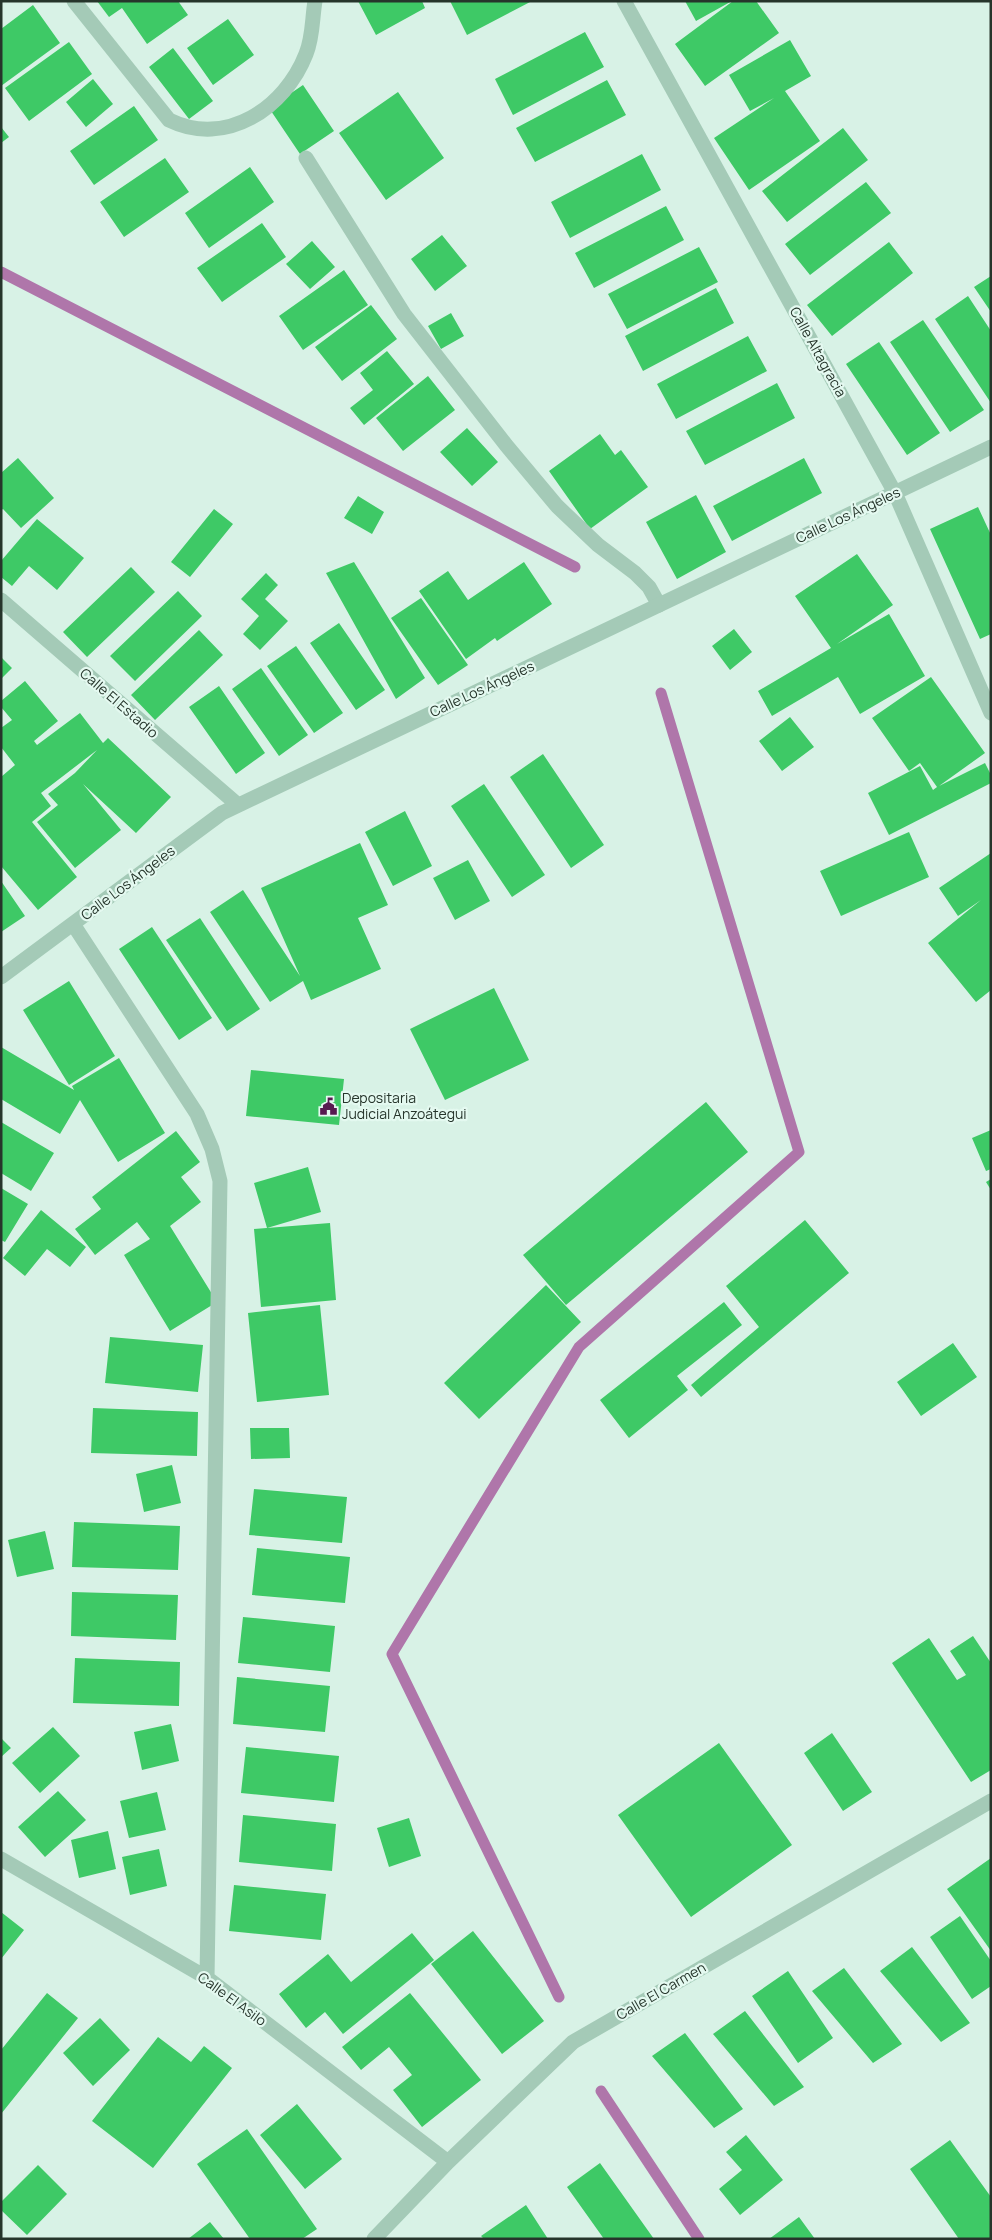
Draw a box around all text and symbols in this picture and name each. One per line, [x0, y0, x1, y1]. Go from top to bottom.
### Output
street label: Calle Altagracia [786, 303, 851, 400]
street label: Calle Los Ángeles [792, 482, 903, 547]
street label: Calle Los Ángeles [426, 656, 537, 721]
street label: Calle El Estadio [76, 663, 163, 742]
street label: Calle Los Ángeles [77, 841, 179, 924]
place label: Depositaria Judicial Anzoátegui [342, 1088, 467, 1123]
public building icon: Depositaria Judicial Anzoátegui [318, 1096, 338, 1116]
street label: Calle El Carmen [613, 1957, 709, 2024]
street label: Calle El Asilo [194, 1967, 270, 2030]

